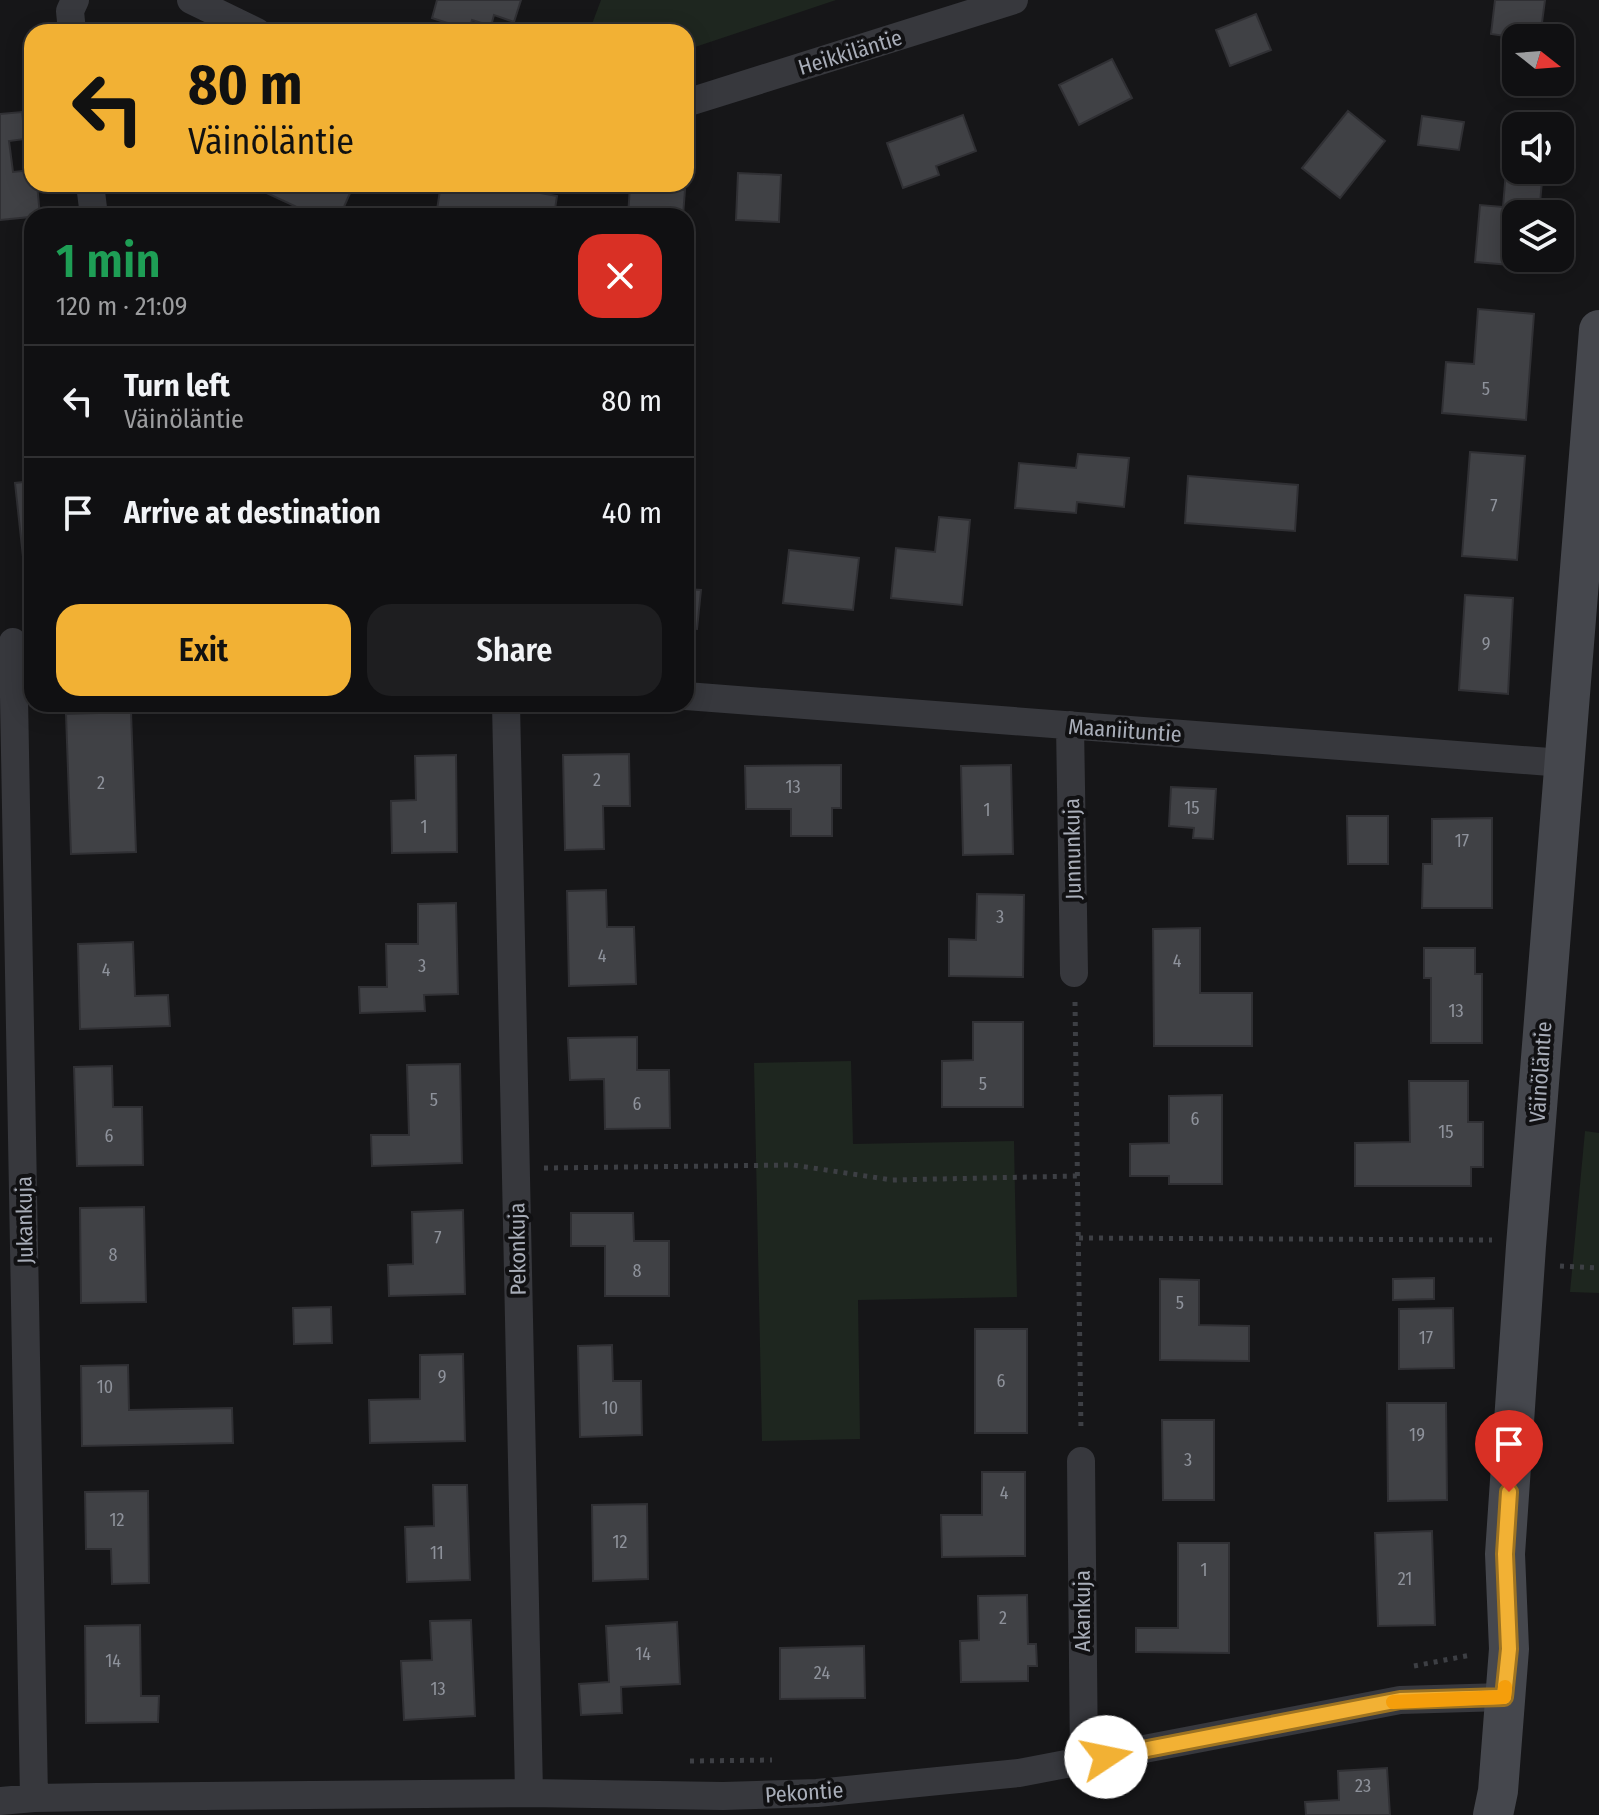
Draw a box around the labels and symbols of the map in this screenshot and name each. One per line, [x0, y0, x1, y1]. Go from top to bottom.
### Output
street label: Heikkiläntie [795, 24, 905, 81]
north arrow [1502, 24, 1574, 96]
house number: 5 [1482, 378, 1490, 400]
house number: 7 [1490, 495, 1498, 517]
house number: 9 [1482, 633, 1490, 655]
street label: Maaniituntie [1067, 713, 1183, 748]
house number: 2 [593, 769, 601, 791]
house number: 2 [97, 772, 105, 794]
house number: 13 [785, 776, 801, 798]
house number: 15 [1184, 797, 1200, 819]
street label: Junnunkuja [1058, 798, 1087, 900]
house number: 1 [983, 799, 991, 821]
house number: 1 [420, 816, 428, 838]
house number: 17 [1455, 830, 1469, 852]
house number: 3 [996, 906, 1004, 928]
house number: 4 [598, 945, 607, 967]
house number: 4 [1173, 950, 1182, 972]
house number: 3 [418, 955, 426, 977]
house number: 4 [102, 959, 111, 981]
house number: 13 [1448, 1000, 1464, 1022]
street label: Väinöläntie [1523, 1020, 1558, 1124]
house number: 5 [979, 1073, 987, 1095]
house number: 5 [430, 1089, 438, 1111]
house number: 6 [633, 1093, 642, 1115]
house number: 6 [1191, 1108, 1200, 1130]
house number: 15 [1438, 1121, 1454, 1143]
house number: 6 [105, 1125, 114, 1147]
street label: Jukankuja [10, 1176, 39, 1264]
street label: Pekonkuja [503, 1202, 532, 1296]
house number: 7 [434, 1227, 442, 1249]
house number: 8 [109, 1244, 118, 1266]
house number: 8 [633, 1260, 642, 1282]
house number: 5 [1176, 1292, 1184, 1314]
house number: 17 [1419, 1327, 1433, 1349]
house number: 9 [438, 1366, 446, 1388]
house number: 6 [997, 1370, 1006, 1392]
house number: 10 [97, 1376, 113, 1398]
house number: 10 [602, 1397, 618, 1419]
pin [1475, 1410, 1543, 1492]
house number: 19 [1409, 1424, 1425, 1446]
house number: 3 [1184, 1449, 1192, 1471]
house number: 4 [1000, 1482, 1009, 1504]
house number: 12 [110, 1509, 125, 1531]
house number: 12 [613, 1531, 628, 1553]
house number: 11 [430, 1542, 444, 1564]
house number: 1 [1200, 1559, 1208, 1581]
house number: 21 [1398, 1568, 1412, 1590]
street label: Akankuja [1069, 1570, 1096, 1652]
house number: 2 [999, 1607, 1007, 1629]
house number: 14 [635, 1643, 651, 1665]
house number: 14 [105, 1650, 121, 1672]
house number: 24 [814, 1662, 830, 1684]
house number: 13 [430, 1678, 446, 1700]
position arrow [1064, 1715, 1148, 1799]
house number: 23 [1355, 1775, 1371, 1797]
street label: Pekontie [764, 1776, 844, 1809]

